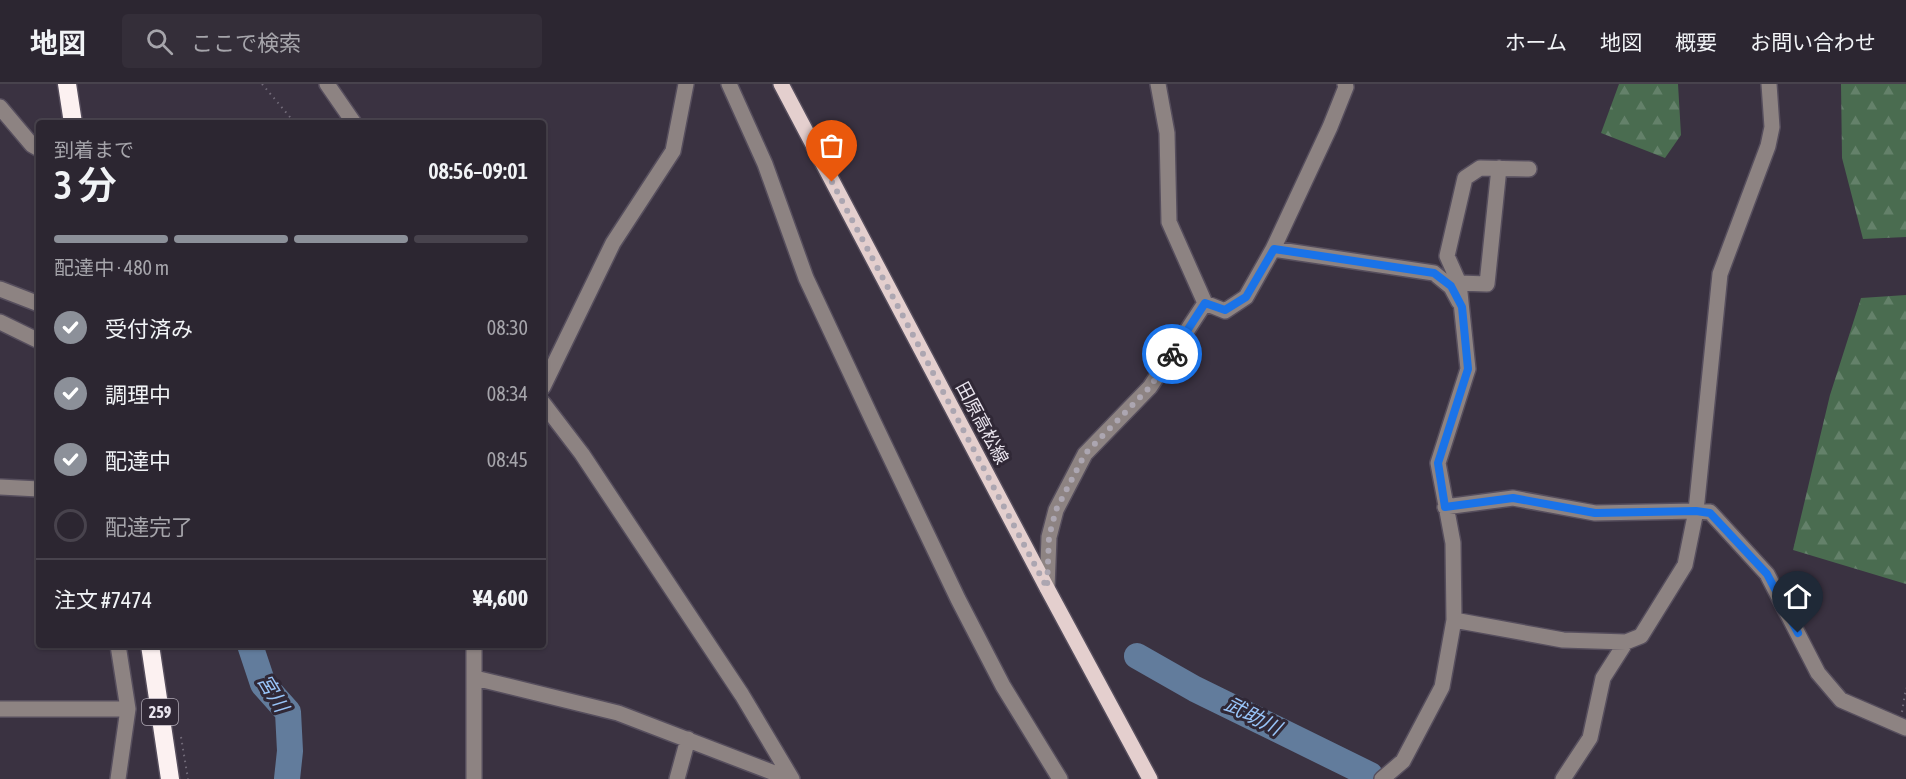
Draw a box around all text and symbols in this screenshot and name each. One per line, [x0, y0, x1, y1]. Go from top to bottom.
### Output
search box [122, 14, 542, 68]
icon: search [143, 25, 176, 58]
text: 地図 [30, 27, 86, 59]
text: ここで検索 [191, 30, 301, 56]
text: ホーム [1505, 30, 1567, 54]
text: 地図 [1600, 30, 1642, 54]
text: 概要 [1675, 30, 1717, 54]
text: お問い合わせ [1750, 30, 1876, 54]
pin [806, 120, 857, 182]
icon: bag [815, 129, 848, 162]
text: 到着まで [54, 138, 134, 161]
text: 08:56–09:01 [428, 158, 528, 184]
text: 3 分 [54, 163, 117, 207]
text: 配達中 · 480 m [54, 256, 169, 279]
icon: check [54, 311, 87, 344]
text: 受付済み [105, 316, 193, 342]
text: 08:30 [487, 316, 528, 339]
courier [1142, 324, 1202, 384]
icon: bike [1156, 338, 1189, 371]
icon: check [54, 377, 87, 410]
street label: 田原高松線 [952, 378, 1013, 467]
text: 調理中 [105, 382, 171, 408]
text: 08:34 [487, 382, 528, 405]
icon: check [54, 443, 87, 476]
text: 配達中 [105, 448, 171, 474]
text: 08:45 [487, 448, 528, 471]
text: 配達完了 [105, 514, 193, 540]
pin [1772, 571, 1823, 633]
icon: home [1781, 580, 1814, 613]
text: ¥4,600 [473, 585, 528, 611]
text: 注文 #7474 [54, 587, 152, 613]
water label: 宮川 [253, 670, 295, 718]
water label: 武助川 [1221, 692, 1287, 740]
road number: 259 [142, 699, 178, 725]

